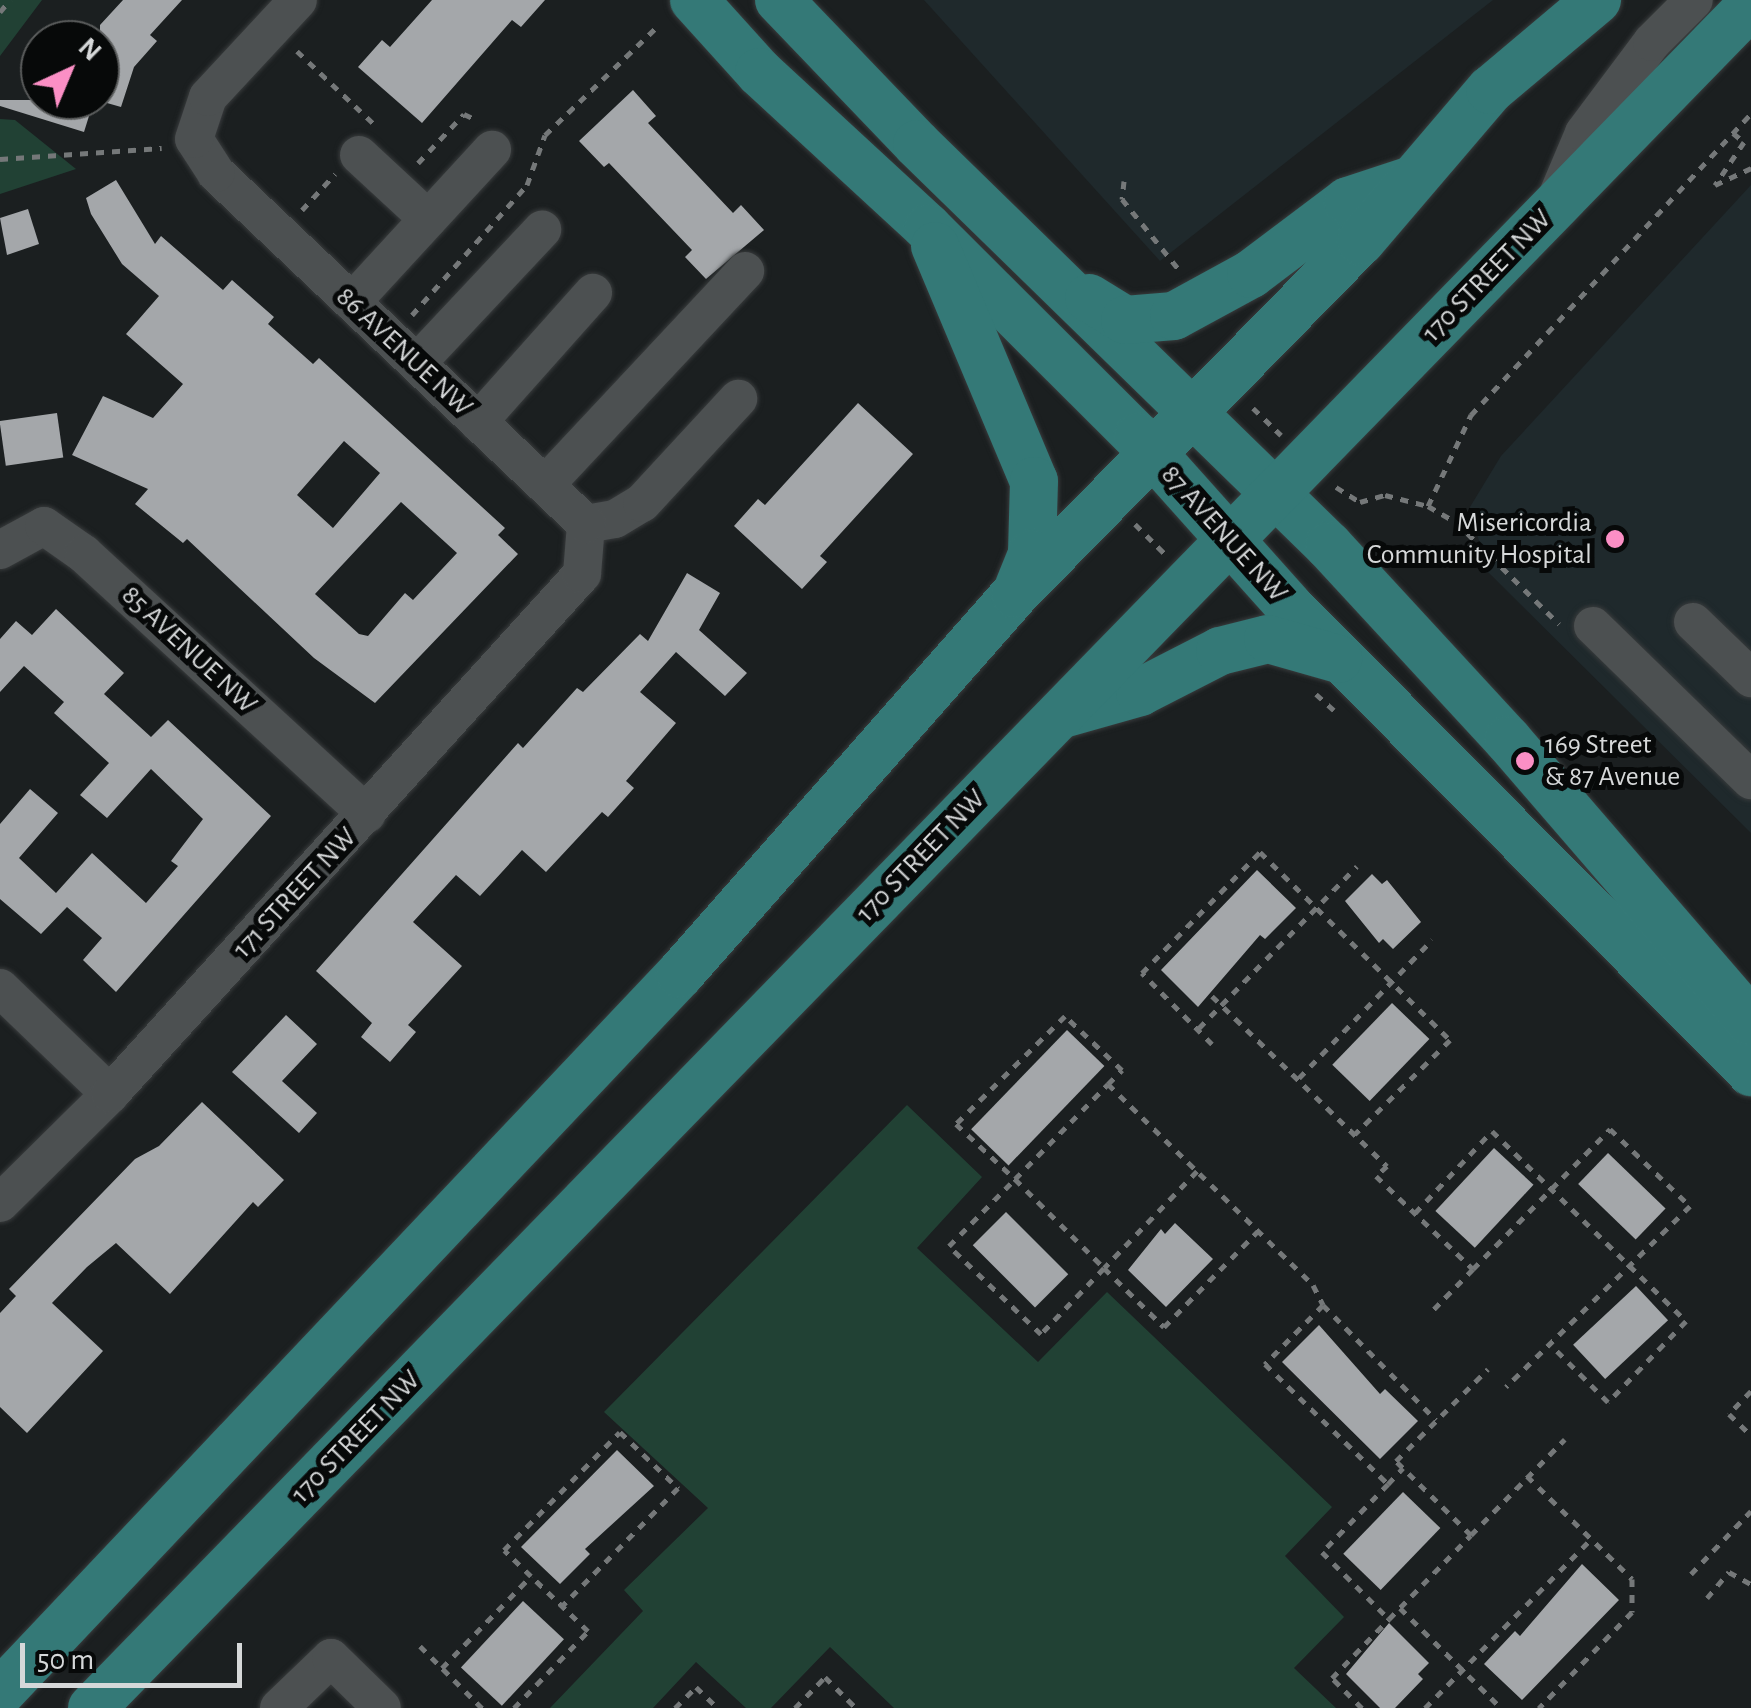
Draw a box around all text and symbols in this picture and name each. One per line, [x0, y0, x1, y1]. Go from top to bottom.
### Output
north arrow [20, 20, 120, 120]
text: N [73, 33, 106, 67]
street label: 170 STREET NW [1415, 203, 1559, 349]
street label: 86 AVENUE NW [329, 280, 479, 424]
street label: 87 AVENUE NW [1154, 459, 1294, 609]
place label: Misericordia Community Hospital [1367, 506, 1592, 572]
marker: Misericordia Community Hospital [1602, 526, 1628, 552]
street label: 85 AVENUE NW [114, 579, 264, 721]
place label: 169 Street & 87 Avenue [1545, 728, 1680, 794]
marker: 169 Street & 87 Avenue [1514, 750, 1536, 772]
street label: 170 STREET NW [849, 783, 993, 929]
street label: 171 STREET NW [226, 821, 364, 965]
street label: 170 STREET NW [284, 1364, 428, 1510]
scale bar [25, 1623, 248, 1685]
text: 50 m [37, 1645, 94, 1675]

